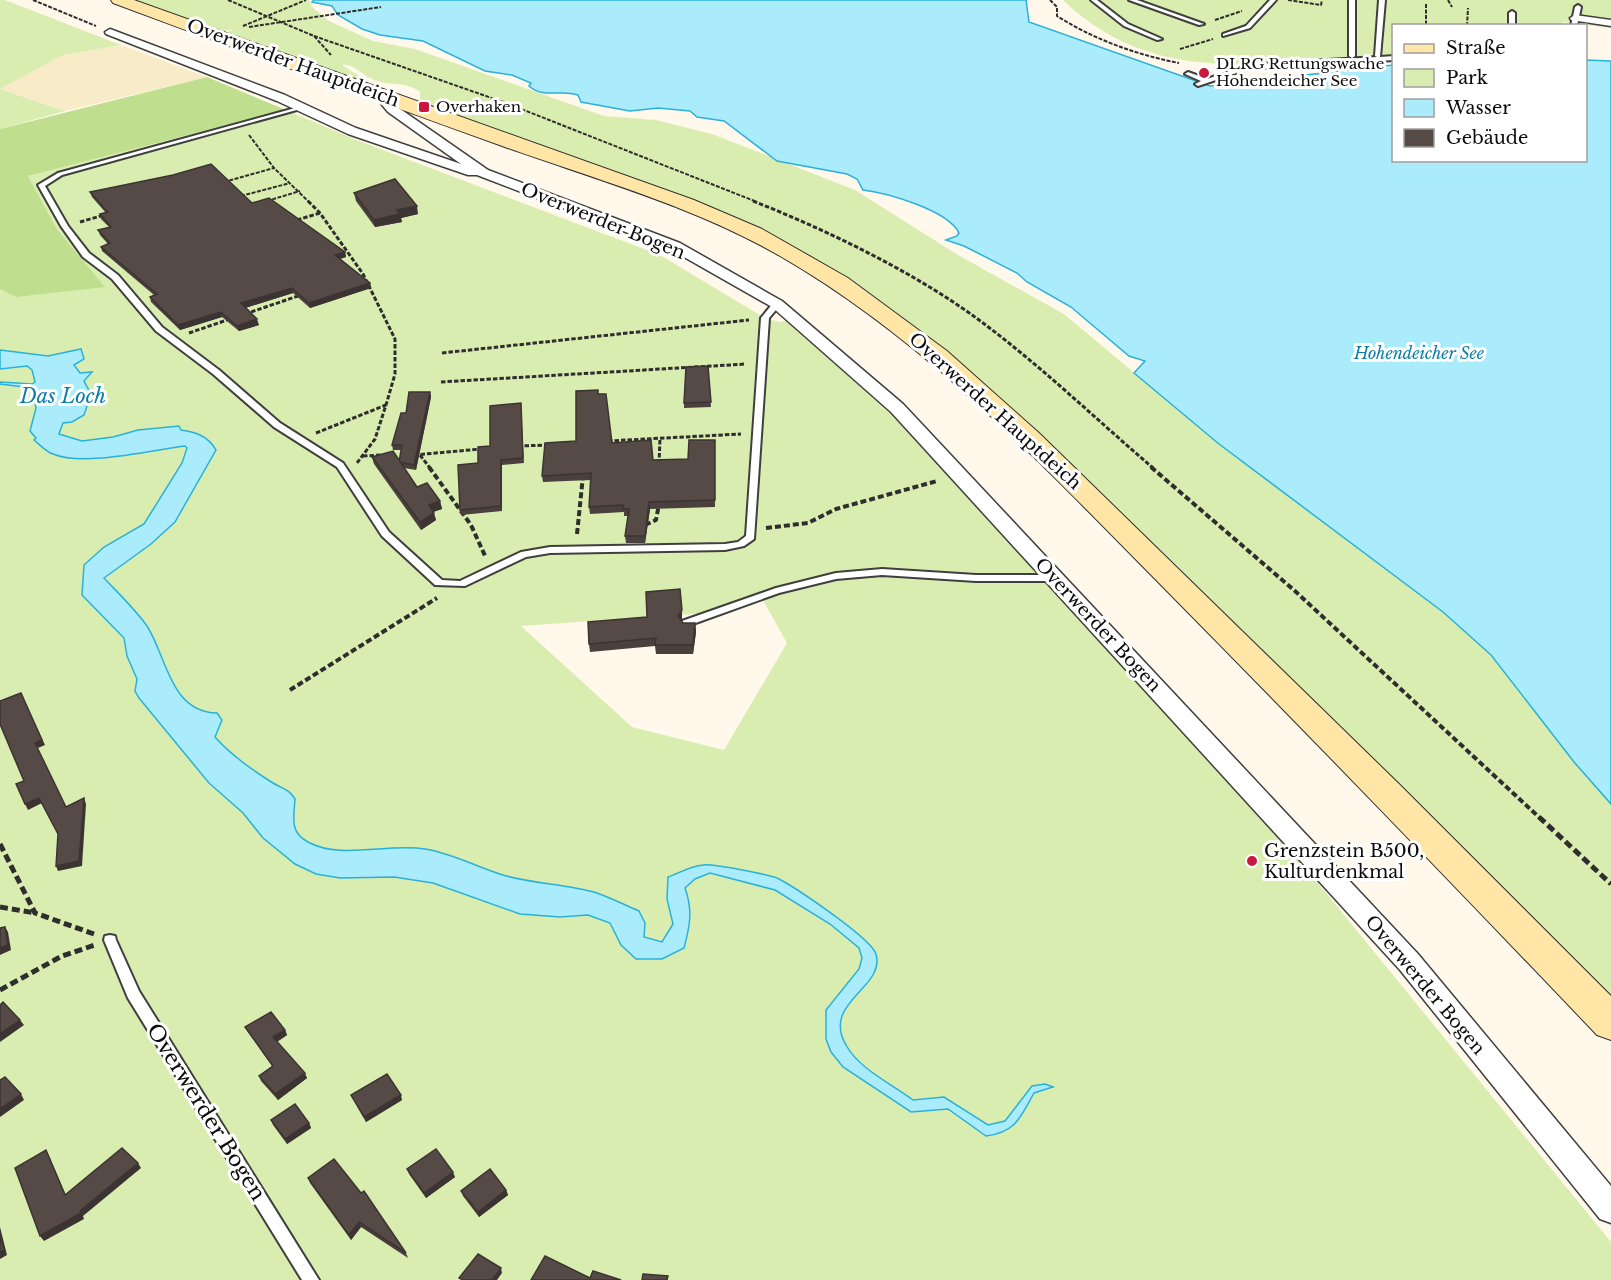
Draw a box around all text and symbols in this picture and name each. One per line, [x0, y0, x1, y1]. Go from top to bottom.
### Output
street label: Overwerder Hauptdeich [184, 14, 402, 112]
legend [1392, 24, 1587, 162]
text: Straße [1446, 37, 1506, 59]
place label: DLRG Rettungswache Hohendeicher See [1216, 54, 1384, 90]
marker: DLRG Rettungswache Hohendeicher See [1197, 66, 1211, 80]
text: Park [1446, 67, 1488, 89]
place label: Overhaken [436, 97, 521, 116]
text: Wasser [1445, 97, 1511, 119]
marker: Overhaken [417, 100, 431, 114]
text: Gebäude [1446, 127, 1528, 149]
street label: Overwerder Bogen [518, 178, 688, 264]
street label: Overwerder Hauptdeich [904, 328, 1086, 494]
water label: Hohendeicher See [1353, 343, 1485, 363]
water label: Das Loch [19, 384, 106, 408]
street label: Overwerder Bogen [1030, 554, 1166, 696]
place label: Grenzstein B500, Kulturdenkmal [1264, 840, 1424, 883]
marker: Grenzstein B500, Kulturdenkmal [1245, 854, 1259, 868]
street label: Overwerder Bogen [1360, 911, 1490, 1059]
street label: Overwerder Bogen [141, 1019, 271, 1205]

